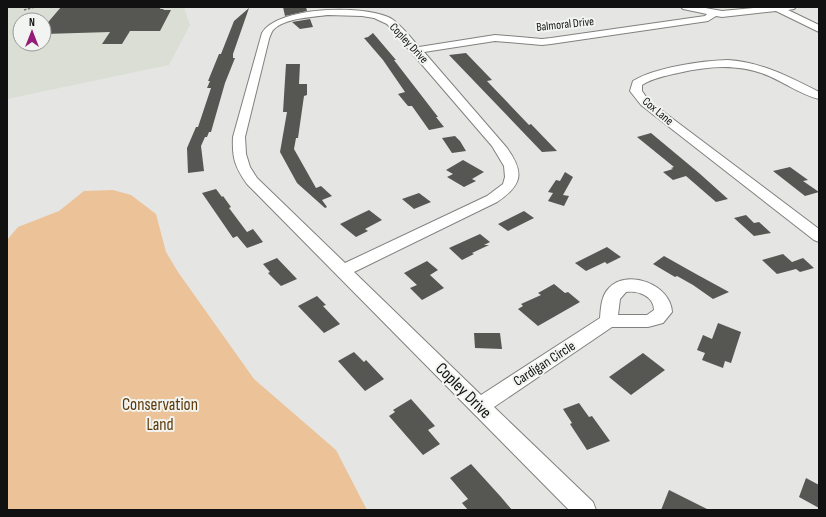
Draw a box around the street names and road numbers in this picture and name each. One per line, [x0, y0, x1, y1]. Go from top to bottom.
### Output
street label: Balmoral Drive [535, 14, 595, 35]
street label: Copley Drive [386, 20, 431, 67]
street label: Cox Lane [639, 94, 676, 129]
street label: Cardigan Circle [510, 337, 578, 390]
street label: Copley Drive [431, 359, 496, 423]

